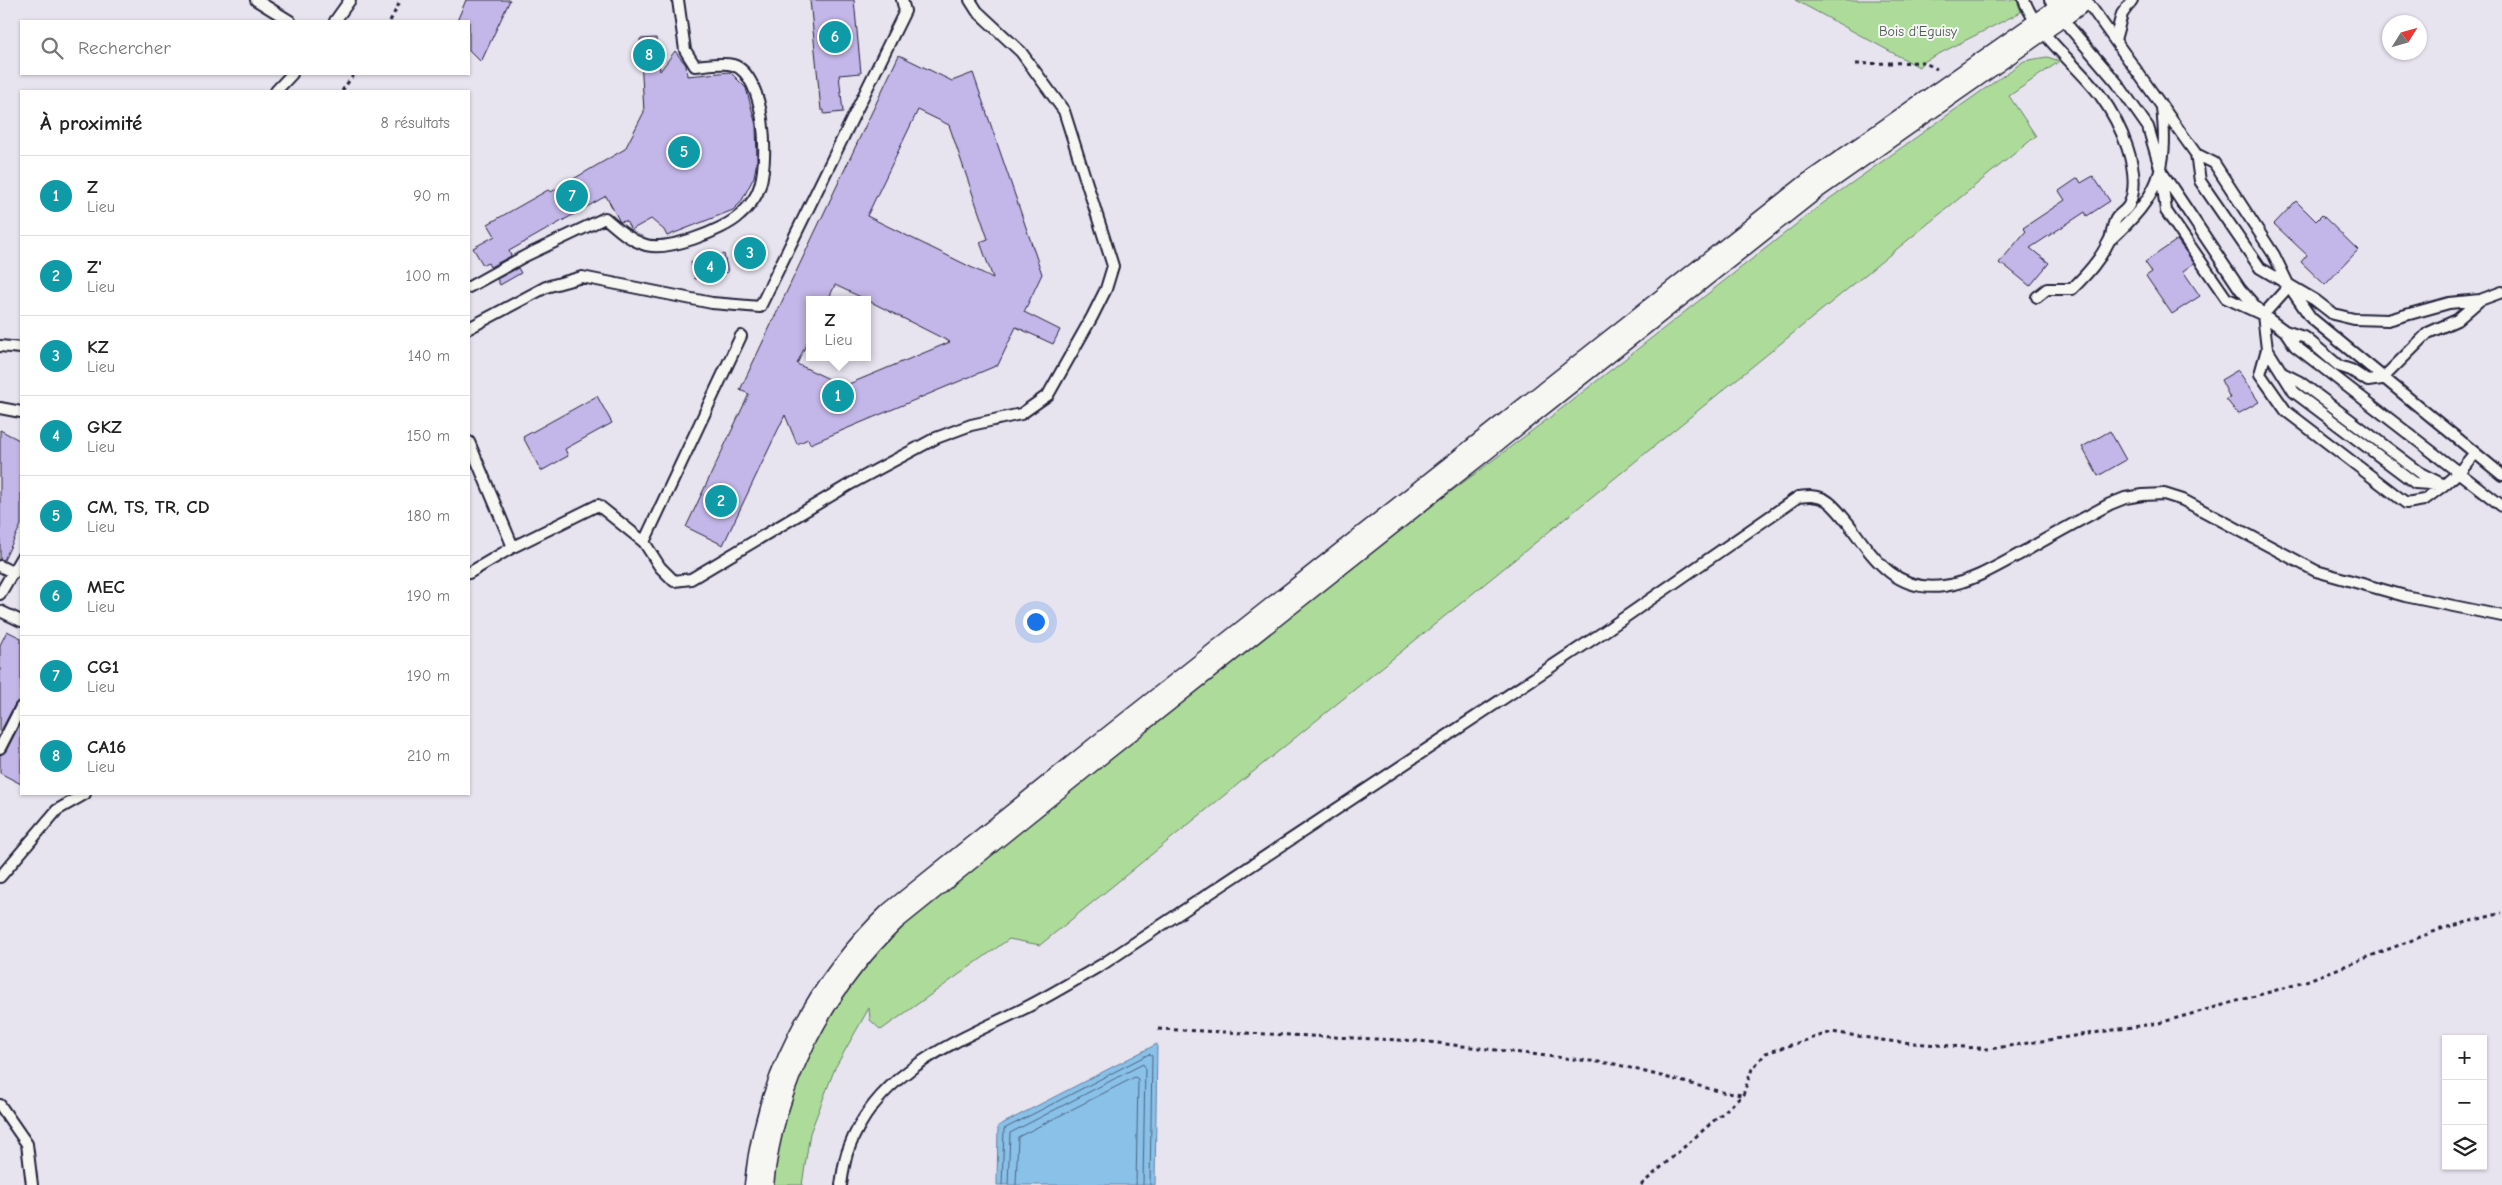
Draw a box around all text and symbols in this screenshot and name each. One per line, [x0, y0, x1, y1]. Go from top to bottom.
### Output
north arrow [2382, 15, 2427, 60]
pin: 6 [819, 18, 851, 56]
search box [20, 20, 470, 75]
park label: Bois d'Eguisy [1879, 23, 1958, 40]
icon: search [38, 34, 66, 62]
pin: 8 [633, 36, 665, 74]
text: Rechercher [78, 37, 171, 59]
text: À proximité [40, 111, 142, 135]
text: 8 résultats [381, 114, 450, 132]
pin: 5 [668, 133, 700, 171]
text: Z [87, 176, 98, 198]
pin: 7 [556, 177, 588, 215]
text: 1 [53, 187, 59, 205]
text: 90 m [413, 187, 450, 205]
text: Lieu [87, 198, 115, 216]
pin: 3 [734, 234, 766, 272]
pin: 4 [694, 248, 726, 286]
text: Z' [87, 256, 102, 278]
text: 2 [52, 267, 60, 285]
text: 100 m [406, 267, 450, 285]
text: Lieu [87, 278, 115, 296]
popup [806, 296, 871, 361]
text: Z [825, 309, 836, 331]
text: Lieu [825, 331, 852, 349]
text: KZ [87, 336, 109, 358]
text: 3 [52, 347, 60, 365]
text: 140 m [408, 347, 450, 365]
text: Lieu [87, 358, 115, 376]
pin: 1 [822, 377, 854, 415]
text: GKZ [87, 416, 122, 438]
text: 4 [52, 427, 60, 445]
text: 150 m [407, 427, 450, 445]
text: Lieu [87, 438, 115, 456]
pin: 2 [705, 482, 737, 520]
text: CM, TS, TR, CD [87, 496, 210, 518]
text: 5 [52, 507, 60, 525]
text: 180 m [407, 507, 450, 525]
text: Lieu [87, 518, 115, 536]
text: MEC [87, 576, 125, 598]
text: 6 [52, 587, 60, 605]
text: 190 m [407, 587, 450, 605]
text: Lieu [87, 598, 115, 616]
your location [1023, 609, 1049, 635]
text: CG1 [87, 656, 119, 678]
text: 7 [52, 667, 60, 685]
text: 190 m [407, 667, 450, 685]
text: Lieu [87, 678, 115, 696]
text: CA16 [87, 736, 126, 758]
text: 8 [52, 747, 60, 765]
text: 210 m [407, 747, 450, 765]
text: Lieu [87, 758, 115, 776]
map controls [2442, 1035, 2487, 1170]
button: + [2442, 1035, 2487, 1080]
button: − [2442, 1080, 2487, 1125]
button: layers [2442, 1125, 2487, 1170]

